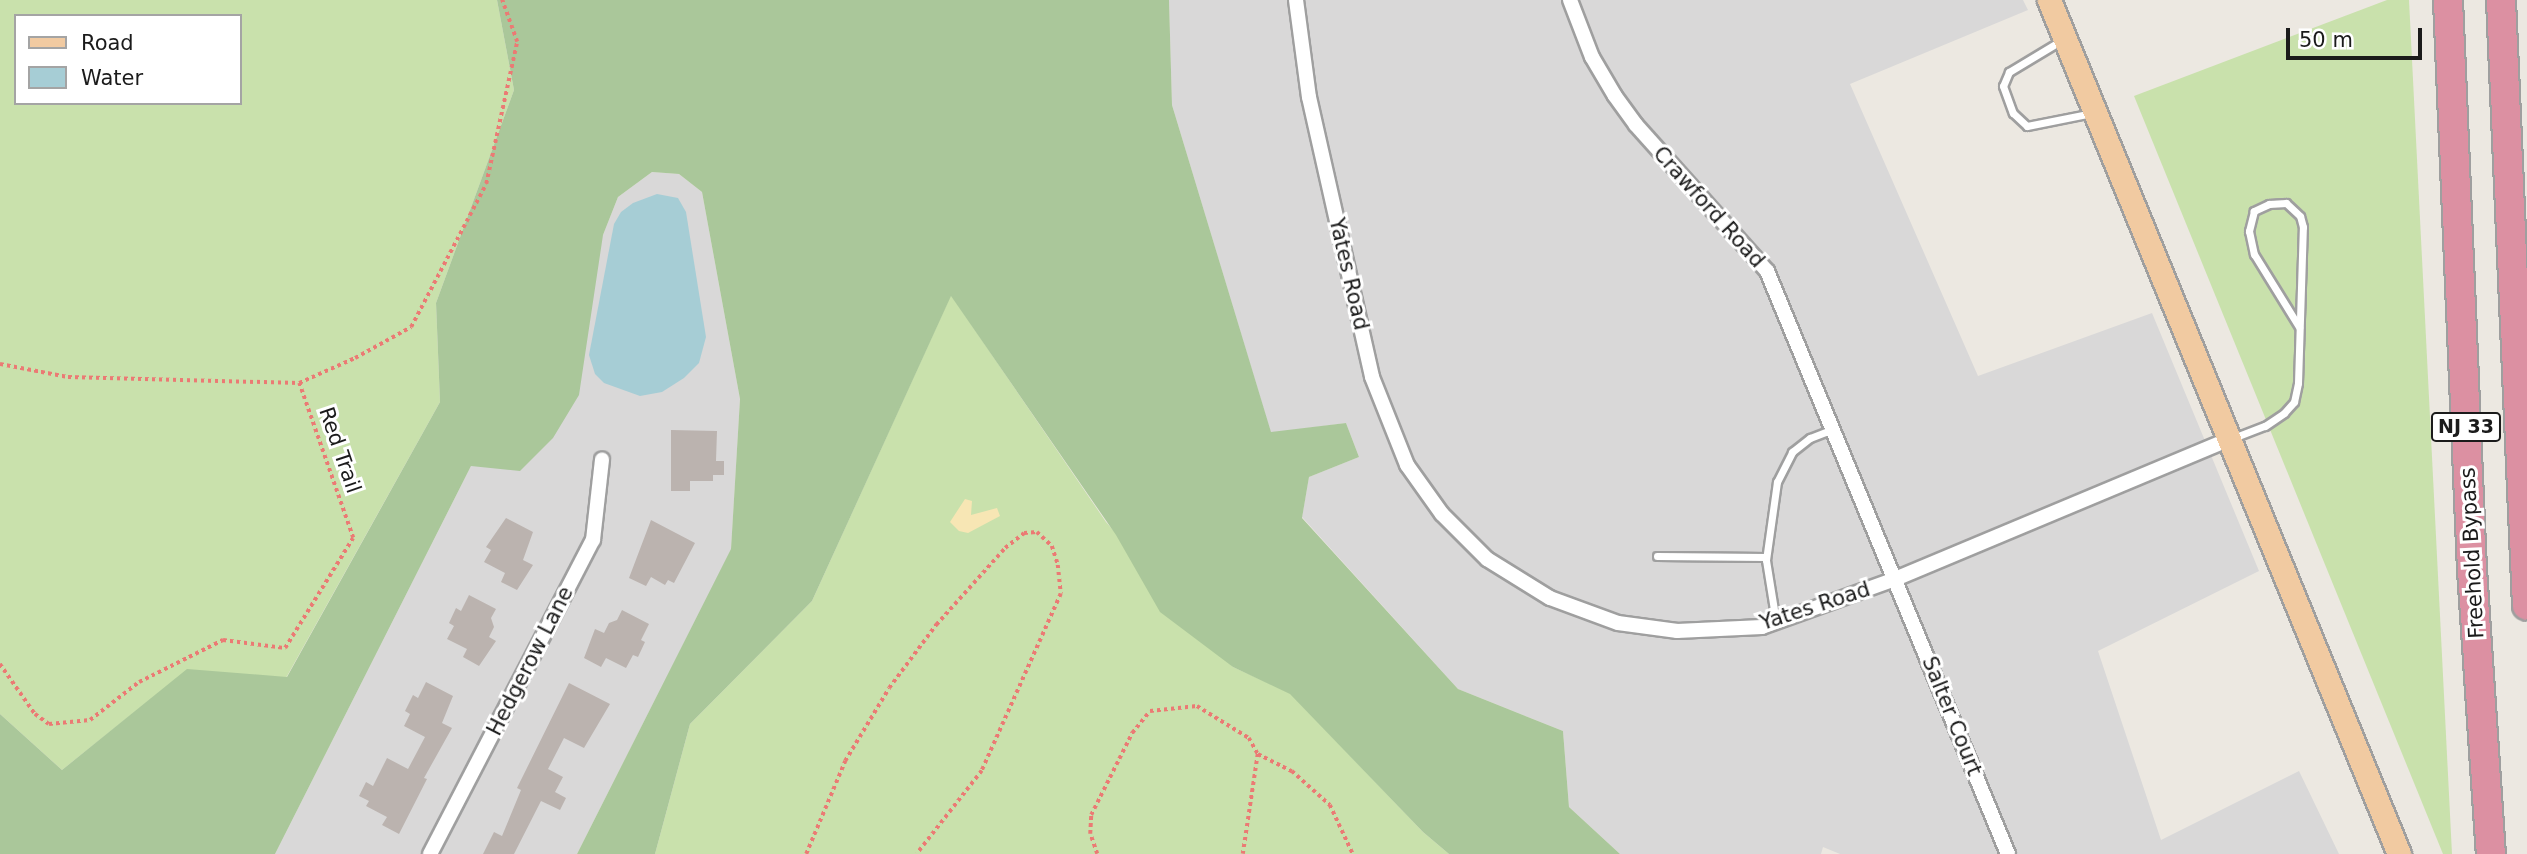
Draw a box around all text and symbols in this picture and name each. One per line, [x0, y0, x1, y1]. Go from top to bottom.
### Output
legend [14, 14, 242, 105]
scale bar [2289, 14, 2426, 58]
text: 50 m [2299, 28, 2353, 52]
text: Road [81, 31, 134, 55]
text: Water [81, 66, 143, 90]
street label: Crawford Road [1648, 141, 1770, 273]
street label: Yates Road [1324, 215, 1374, 333]
street label: Red Trail [314, 404, 366, 496]
road number: NJ 33 [2429, 412, 2503, 442]
street label: Freehold Bypass [2455, 467, 2489, 639]
street label: Yates Road [1757, 576, 1873, 636]
street label: Hedgerow Lane [482, 582, 578, 740]
street label: Salter Court [1917, 653, 1987, 779]

